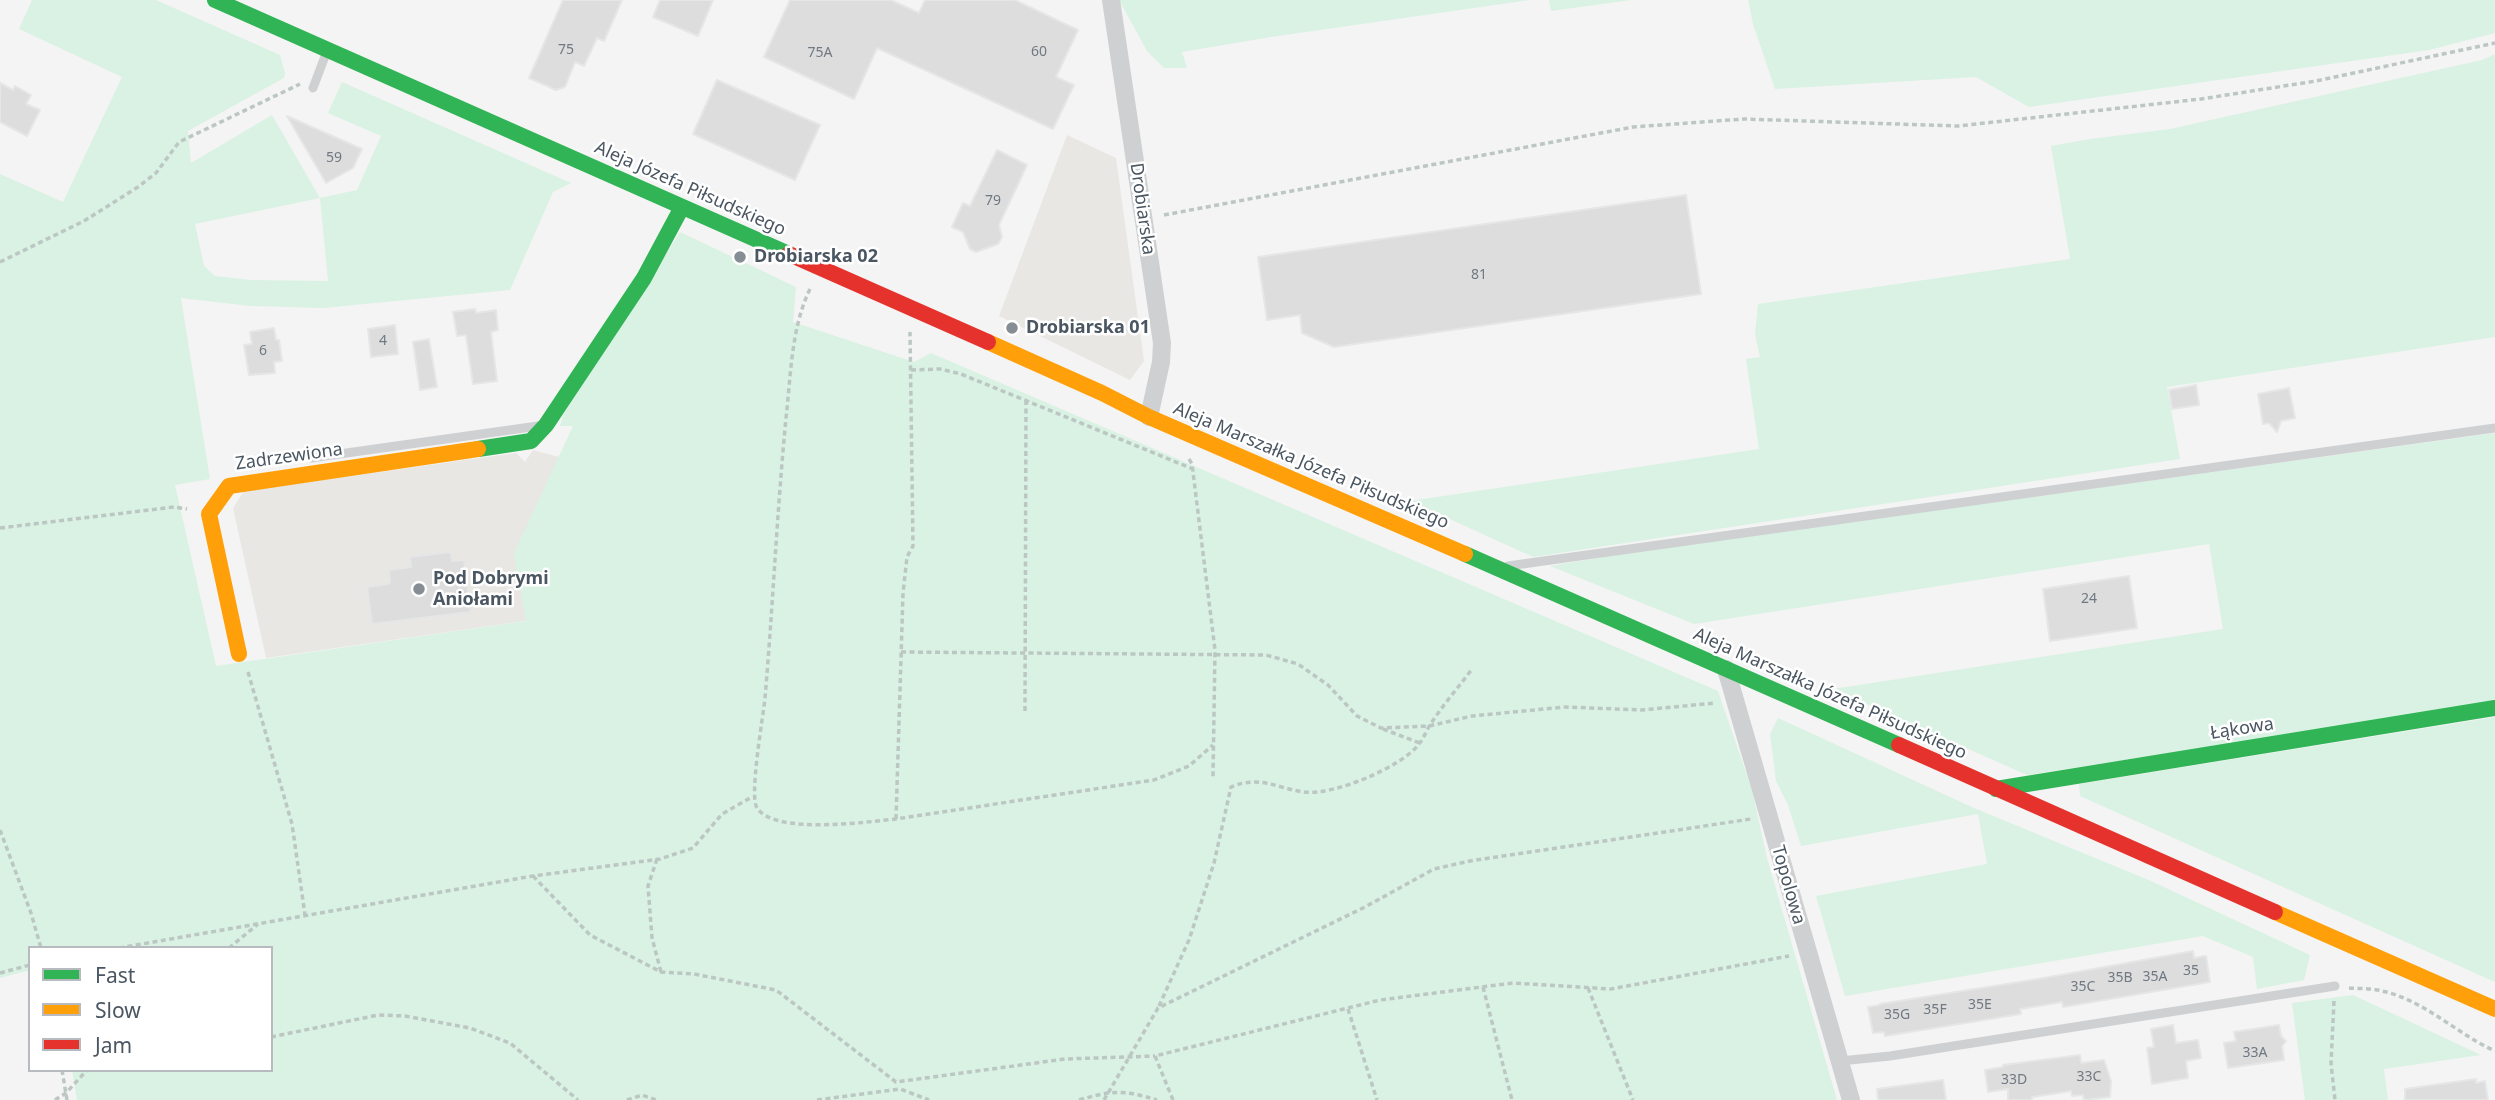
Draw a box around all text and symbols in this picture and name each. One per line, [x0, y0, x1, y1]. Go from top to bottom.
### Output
house number: 75 [558, 42, 574, 58]
house number: 60 [1031, 44, 1047, 60]
house number: 75A [808, 45, 832, 61]
street label: Aleja Józefa Piłsudskiego [591, 137, 789, 241]
house number: 59 [326, 150, 342, 166]
street label: Drobiarska [1125, 162, 1159, 256]
house number: 79 [985, 193, 1001, 209]
place label: Drobiarska 02 [754, 246, 878, 268]
marker: Drobiarska 02 [732, 249, 748, 265]
house number: 81 [1471, 267, 1487, 283]
place label: Drobiarska 01 [1026, 317, 1150, 339]
marker: Drobiarska 01 [1004, 320, 1020, 336]
house number: 4 [379, 333, 387, 349]
house number: 6 [259, 343, 267, 359]
street label: Aleja Marszałka Józefa Piłsudskiego [1170, 398, 1452, 534]
street label: Zadrzewiona [234, 439, 344, 475]
place label: Pod Dobrymi Aniołami [433, 568, 549, 610]
marker: Pod Dobrymi Aniołami [411, 581, 427, 597]
house number: 24 [2081, 591, 2097, 607]
street label: Aleja Marszałka Józefa Piłsudskiego [1690, 624, 1970, 764]
street label: Łąkowa [2209, 713, 2275, 745]
street label: Topolowa [1766, 843, 1810, 927]
legend [28, 946, 273, 1072]
text: Fast [95, 961, 135, 989]
house number: 35 [2183, 963, 2199, 979]
house number: 35A [2143, 969, 2167, 985]
house number: 35B [2107, 970, 2133, 986]
house number: 35C [2071, 979, 2095, 995]
text: Slow [95, 996, 141, 1024]
house number: 35E [1968, 997, 1992, 1013]
house number: 35F [1923, 1002, 1947, 1018]
house number: 35G [1884, 1007, 1910, 1023]
text: Jam [95, 1031, 132, 1059]
house number: 33A [2243, 1045, 2267, 1061]
house number: 33C [2077, 1069, 2101, 1085]
house number: 33D [2001, 1072, 2027, 1088]

